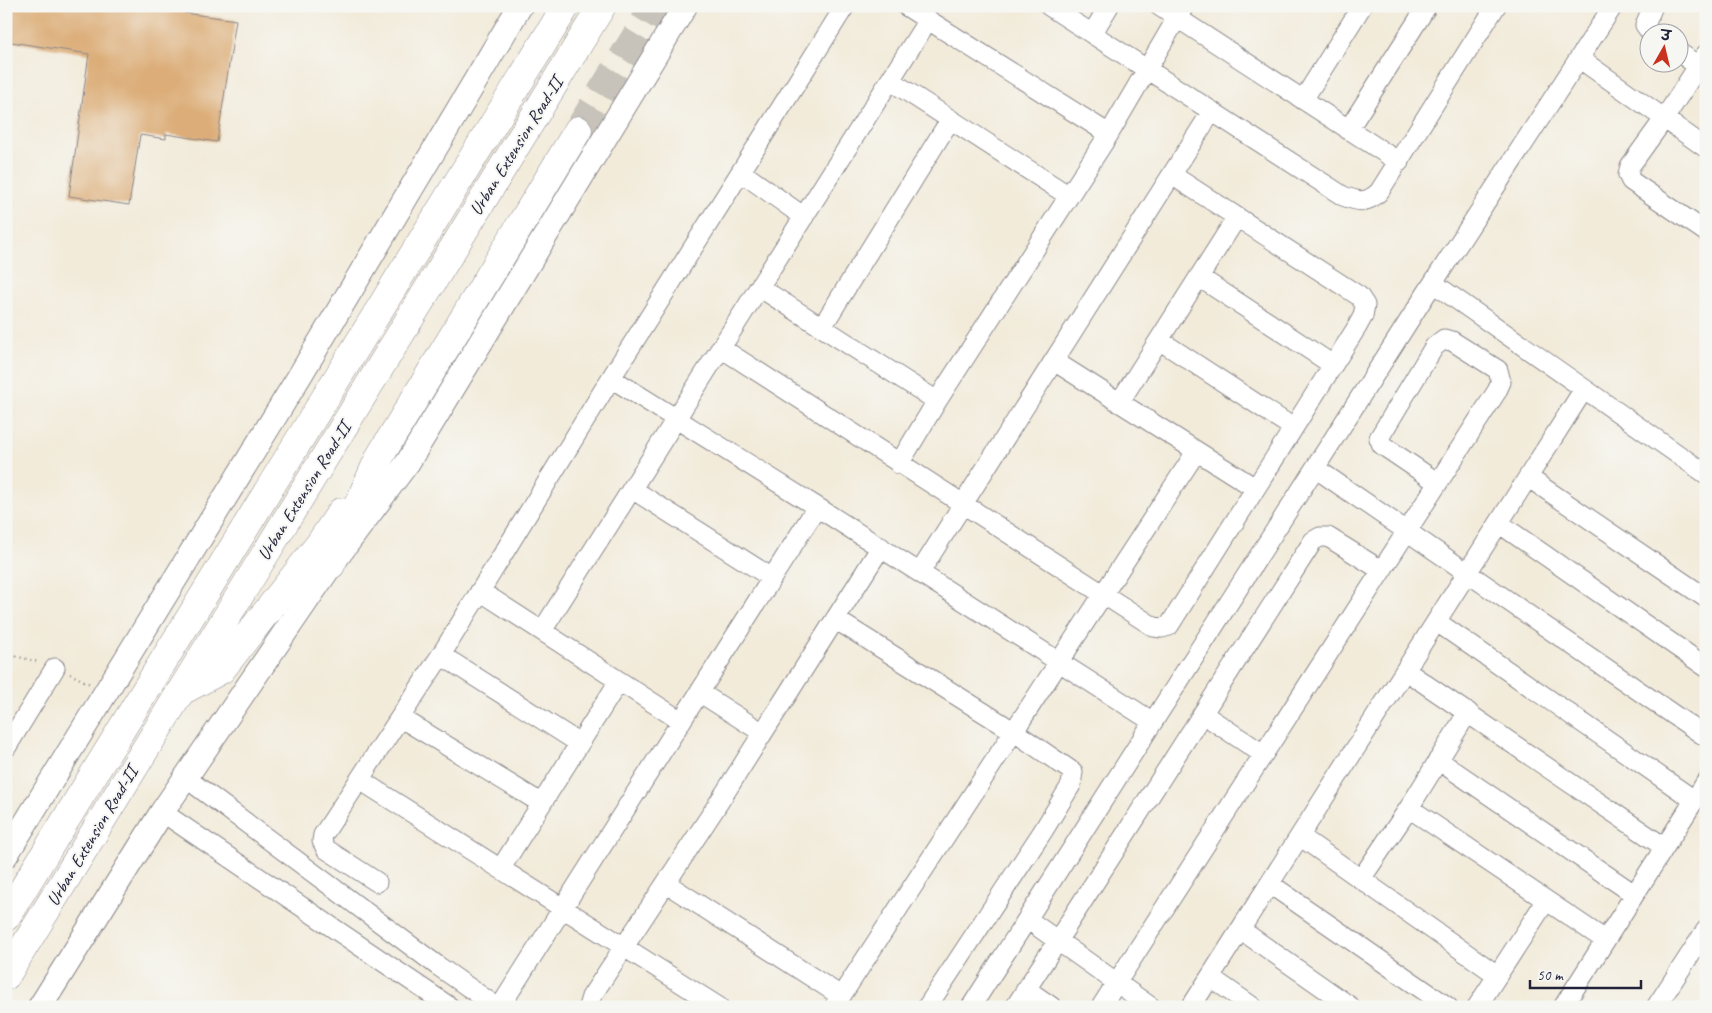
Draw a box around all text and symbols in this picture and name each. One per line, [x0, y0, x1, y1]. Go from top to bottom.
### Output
north arrow [1640, 22, 1690, 72]
text: उ [1658, 26, 1673, 45]
street label: Urban Extension Road-II [465, 70, 569, 219]
street label: Urban Extension Road-II [253, 415, 357, 564]
street label: Urban Extension Road-II [42, 759, 144, 910]
scale bar [1530, 958, 1641, 990]
text: 50 m [1537, 966, 1564, 985]

